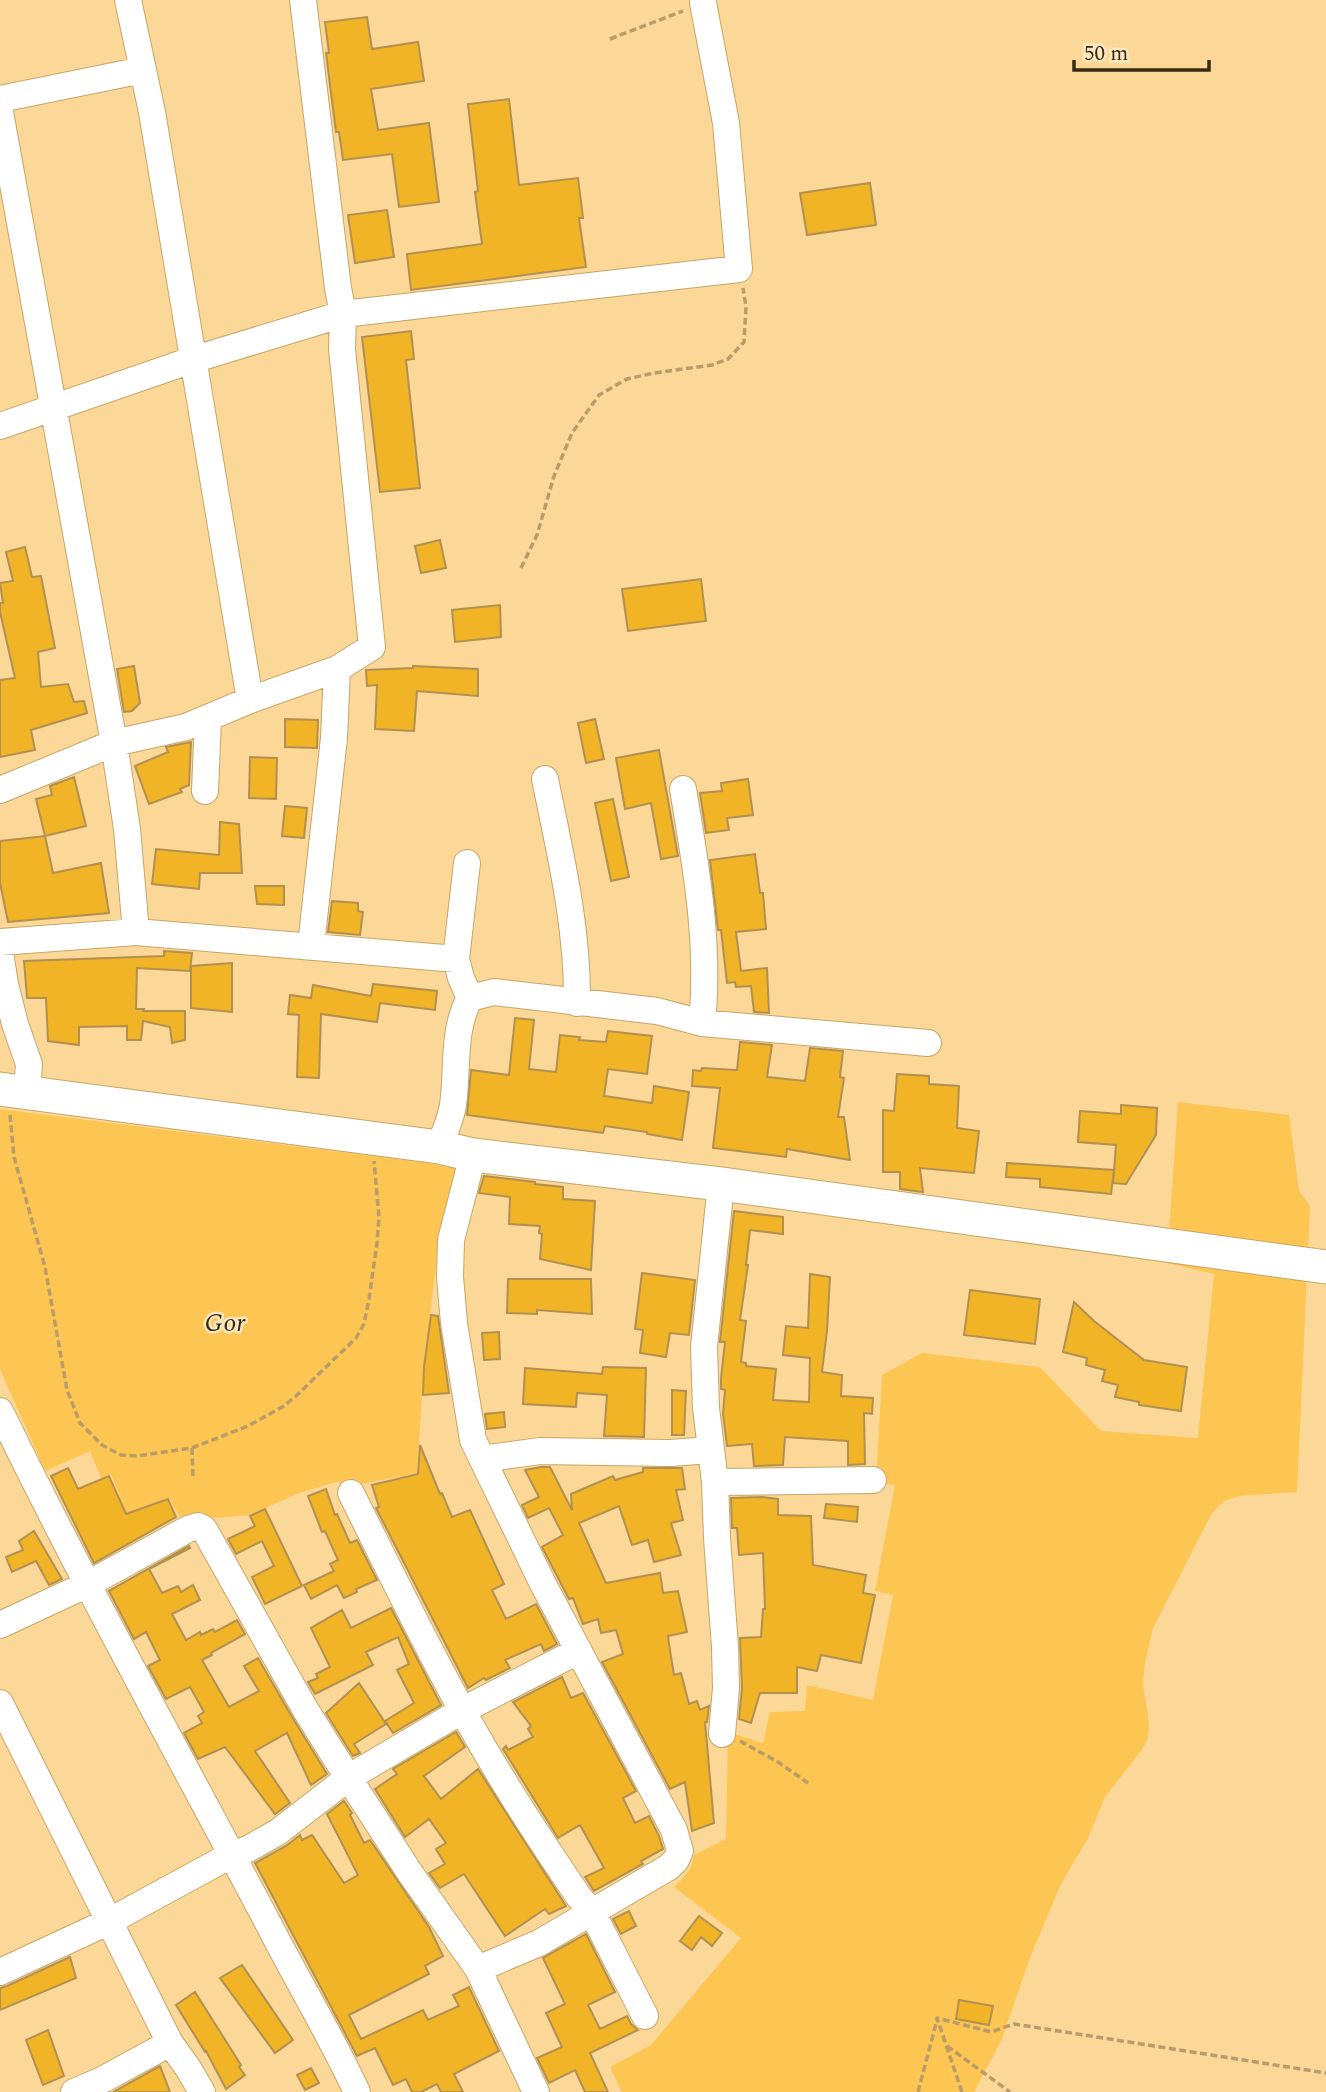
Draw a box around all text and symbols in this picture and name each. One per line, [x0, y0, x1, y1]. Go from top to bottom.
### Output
scale bar [1074, 28, 1209, 72]
text: 50 m [1084, 38, 1128, 70]
park label: Gor [205, 1303, 246, 1343]

